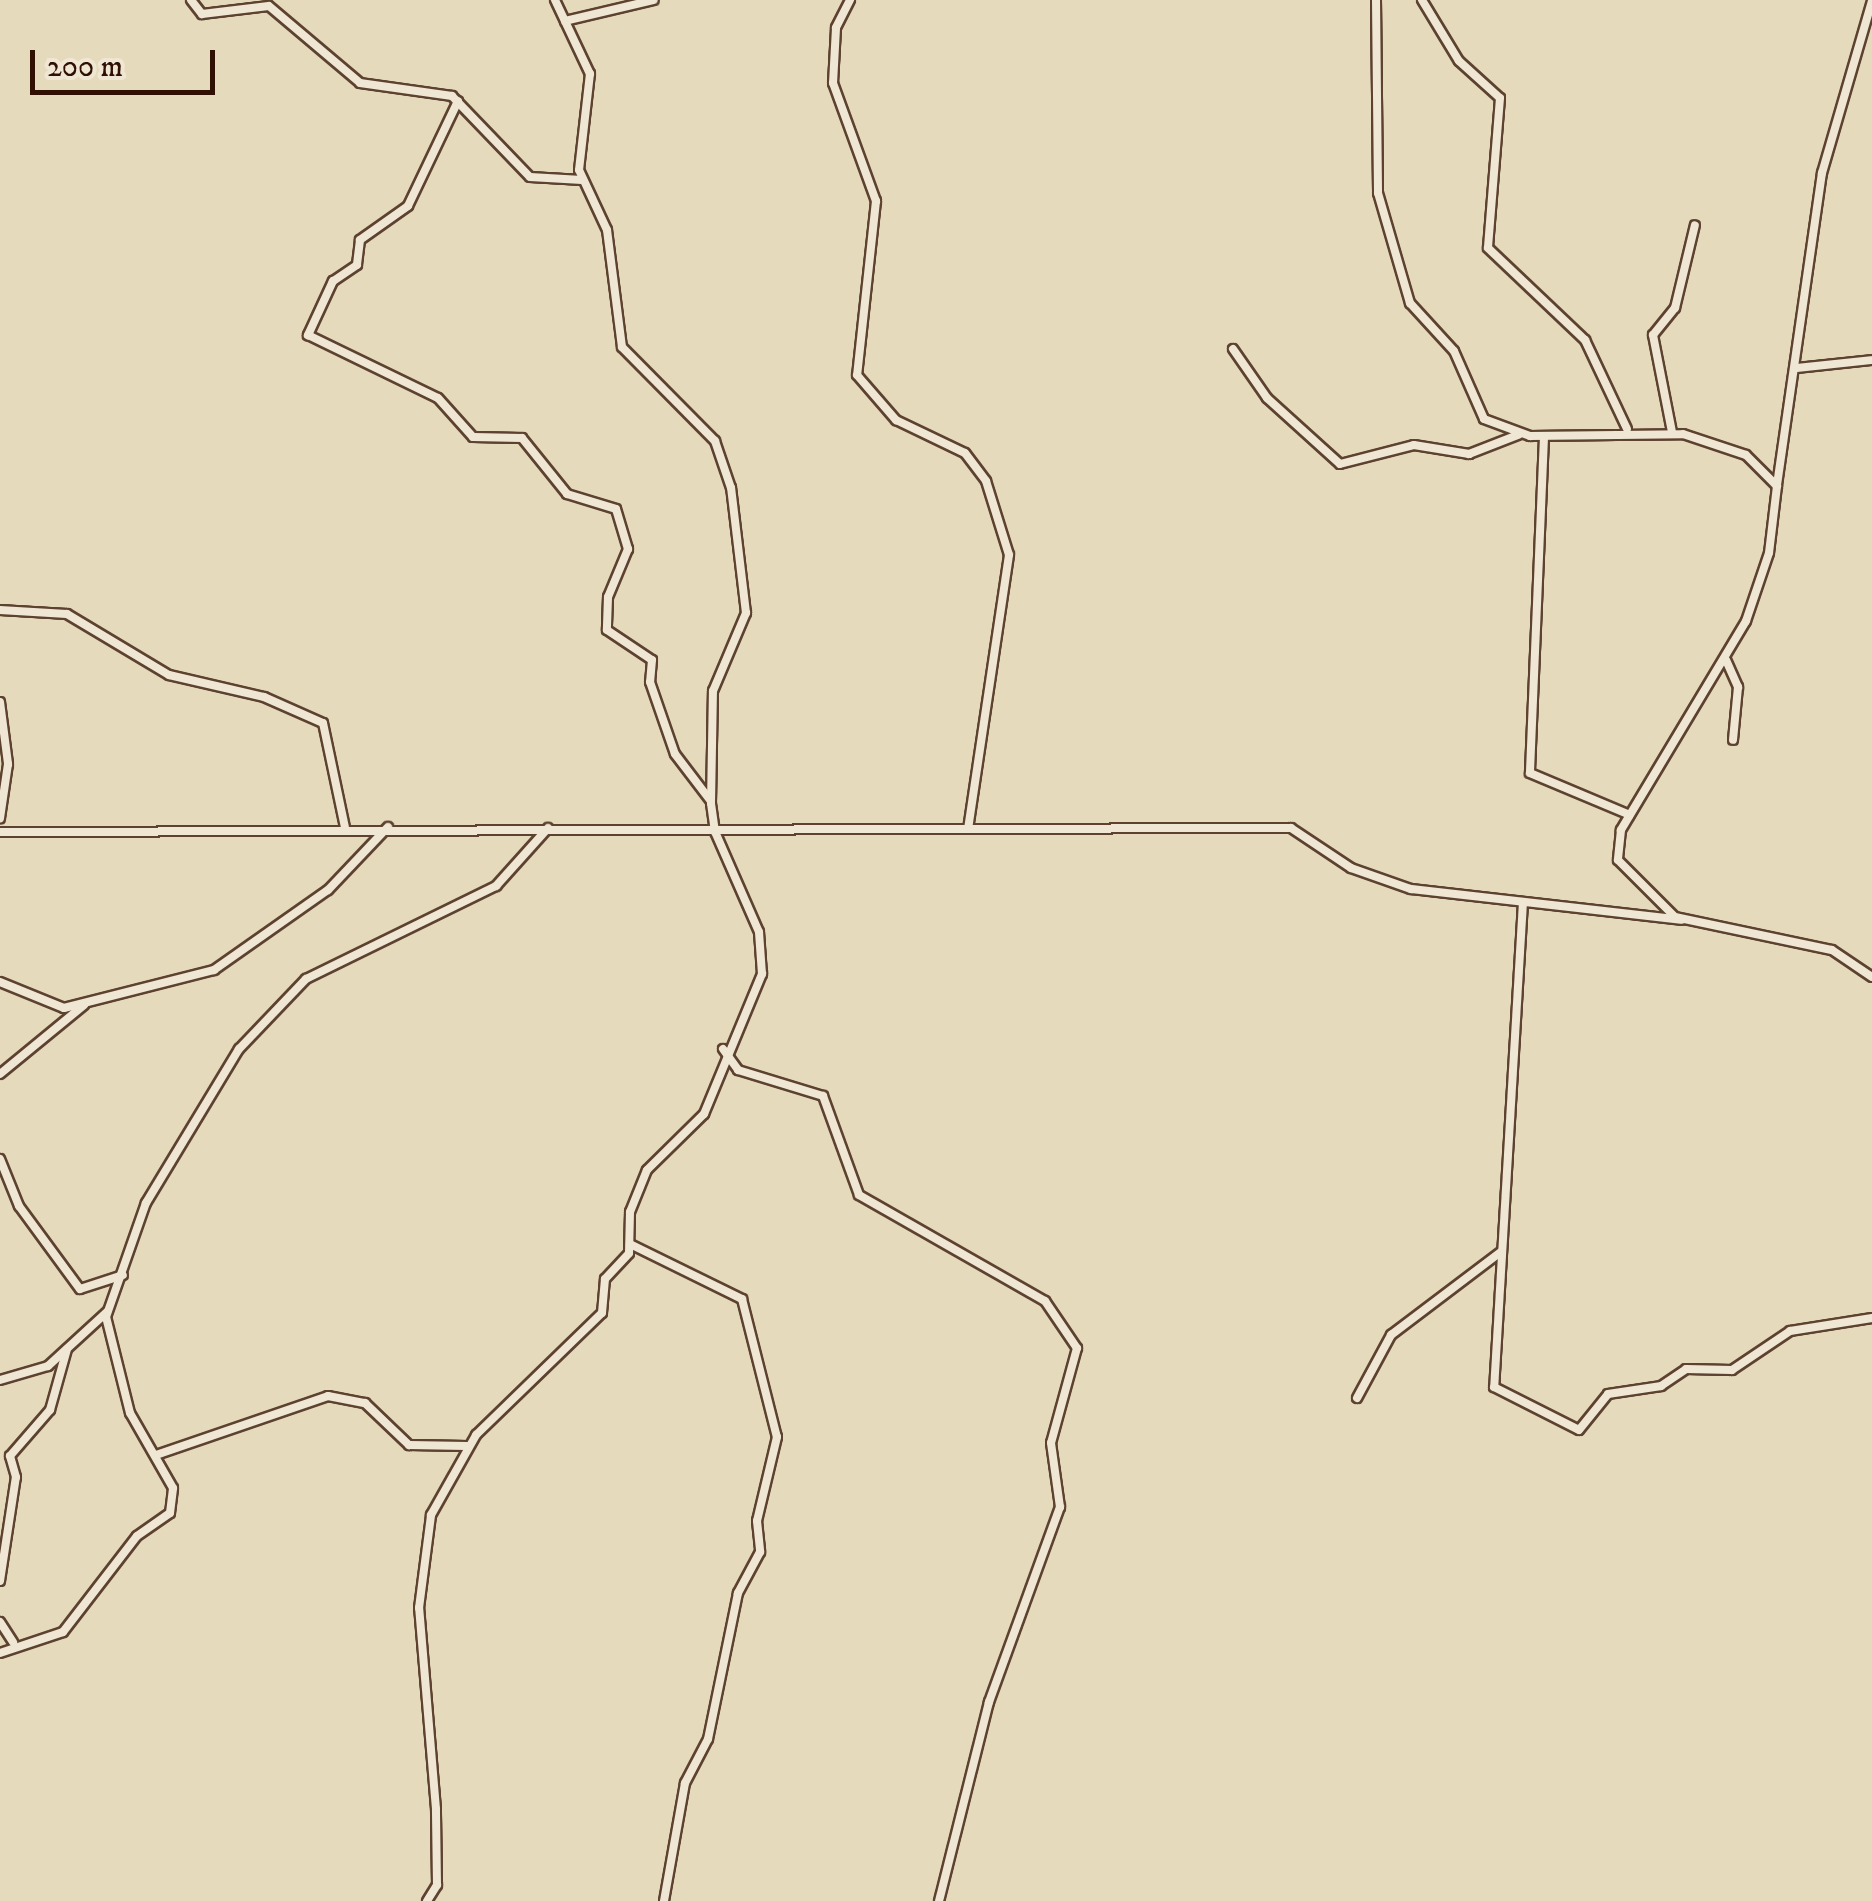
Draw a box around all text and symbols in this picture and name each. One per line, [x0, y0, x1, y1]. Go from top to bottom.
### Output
scale bar [35, 30, 220, 92]
text: 200 m [47, 49, 123, 86]

